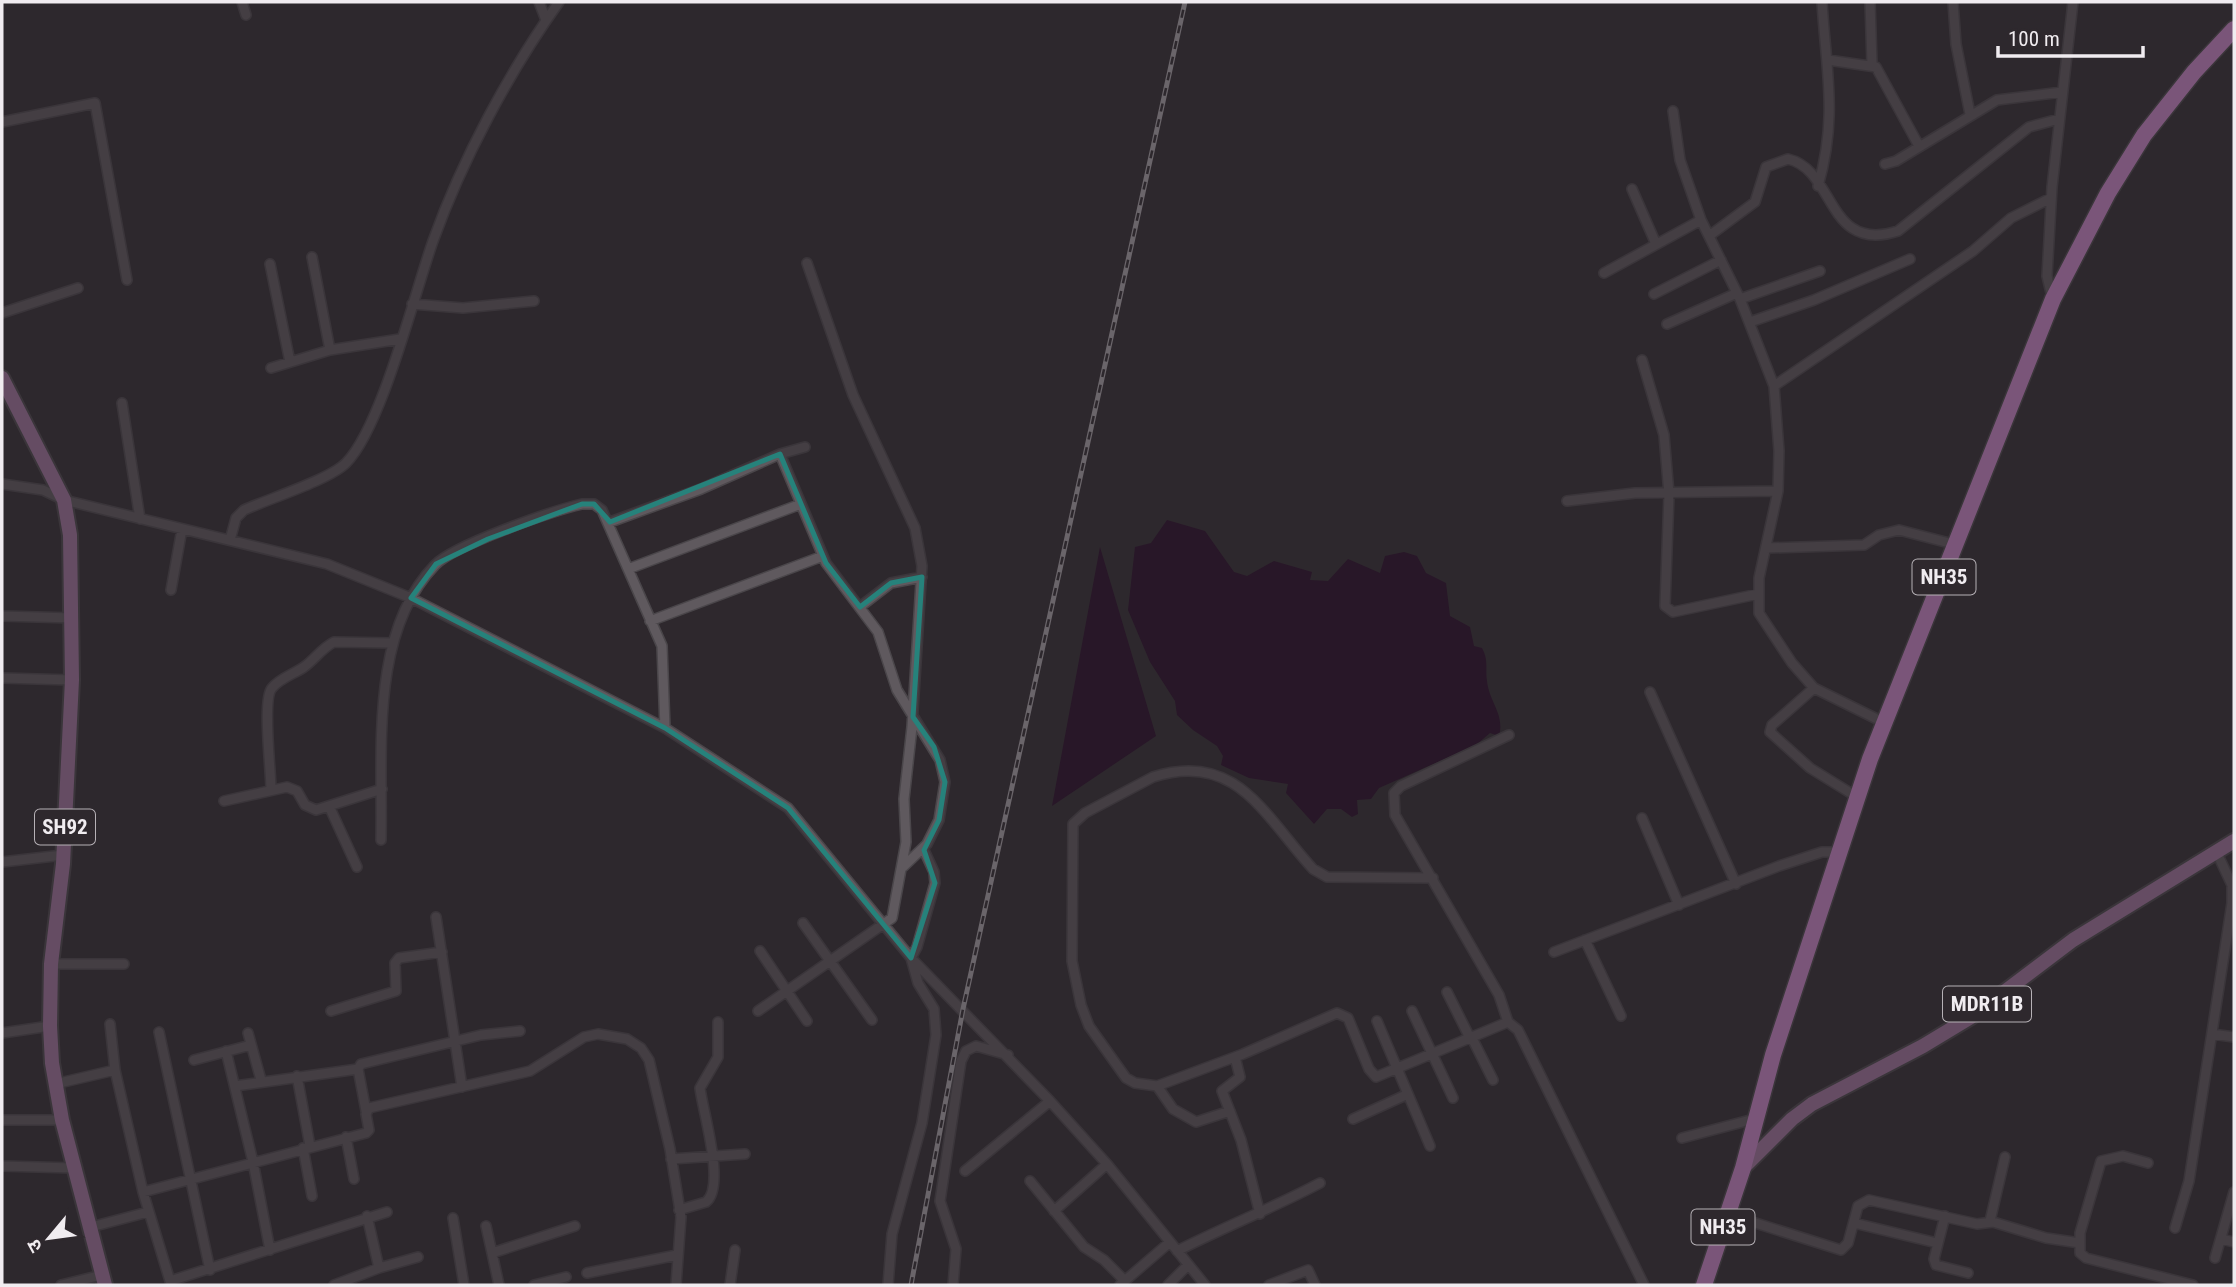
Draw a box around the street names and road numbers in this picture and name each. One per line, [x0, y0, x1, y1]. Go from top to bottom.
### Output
road number: NH35 [1912, 560, 1976, 594]
road number: SH92 [35, 810, 95, 844]
road number: MDR11B [1943, 986, 2031, 1021]
road number: NH35 [1692, 1210, 1754, 1244]

